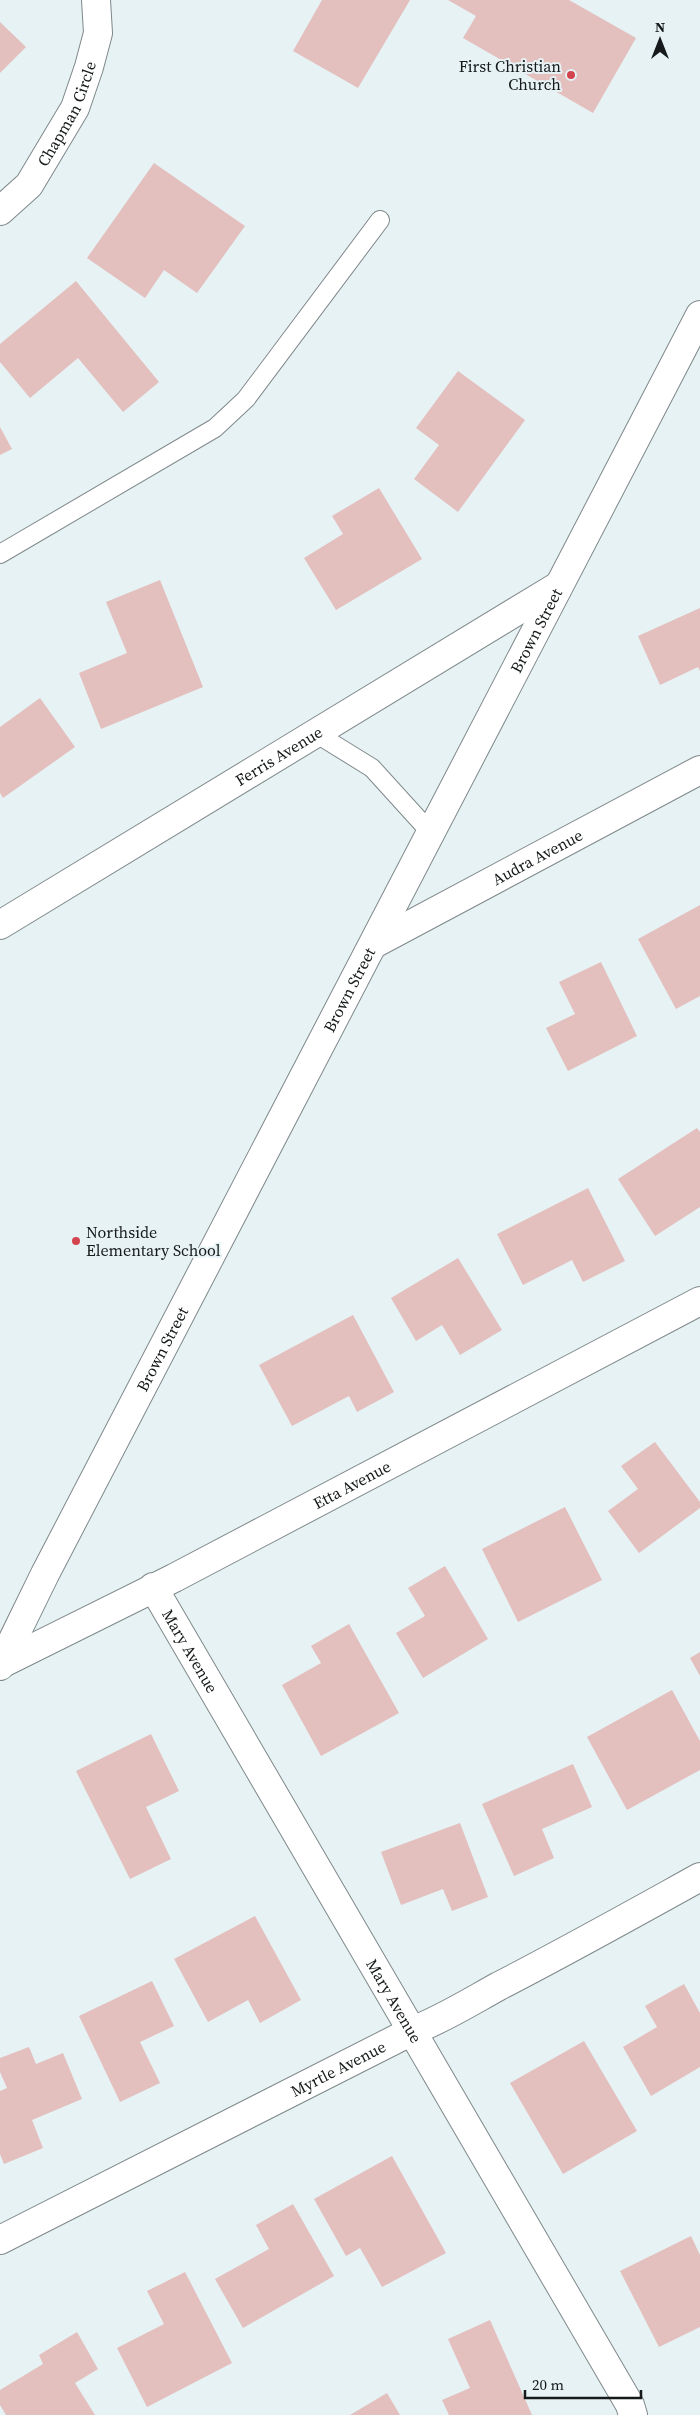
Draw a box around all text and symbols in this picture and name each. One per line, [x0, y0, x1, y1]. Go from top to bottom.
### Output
north arrow [635, 15, 685, 65]
text: N [655, 17, 665, 37]
place label: First Christian Church [459, 55, 561, 95]
street label: Chapman Circle [32, 59, 101, 170]
marker: First Christian Church [565, 69, 577, 81]
street label: Brown Street [505, 584, 567, 677]
street label: Ferris Avenue [231, 721, 326, 791]
street label: Audra Avenue [488, 824, 586, 890]
street label: Brown Street [318, 943, 380, 1036]
place label: Northside Elementary School [86, 1221, 221, 1261]
marker: Northside Elementary School [70, 1235, 82, 1247]
street label: Brown Street [131, 1302, 194, 1395]
street label: Etta Avenue [309, 1455, 394, 1514]
street label: Mary Avenue [157, 1605, 223, 1697]
street label: Mary Avenue [361, 1955, 427, 2047]
street label: Myrtle Avenue [287, 2035, 389, 2102]
scale bar [525, 2368, 641, 2400]
text: 20 m [532, 2374, 564, 2395]

